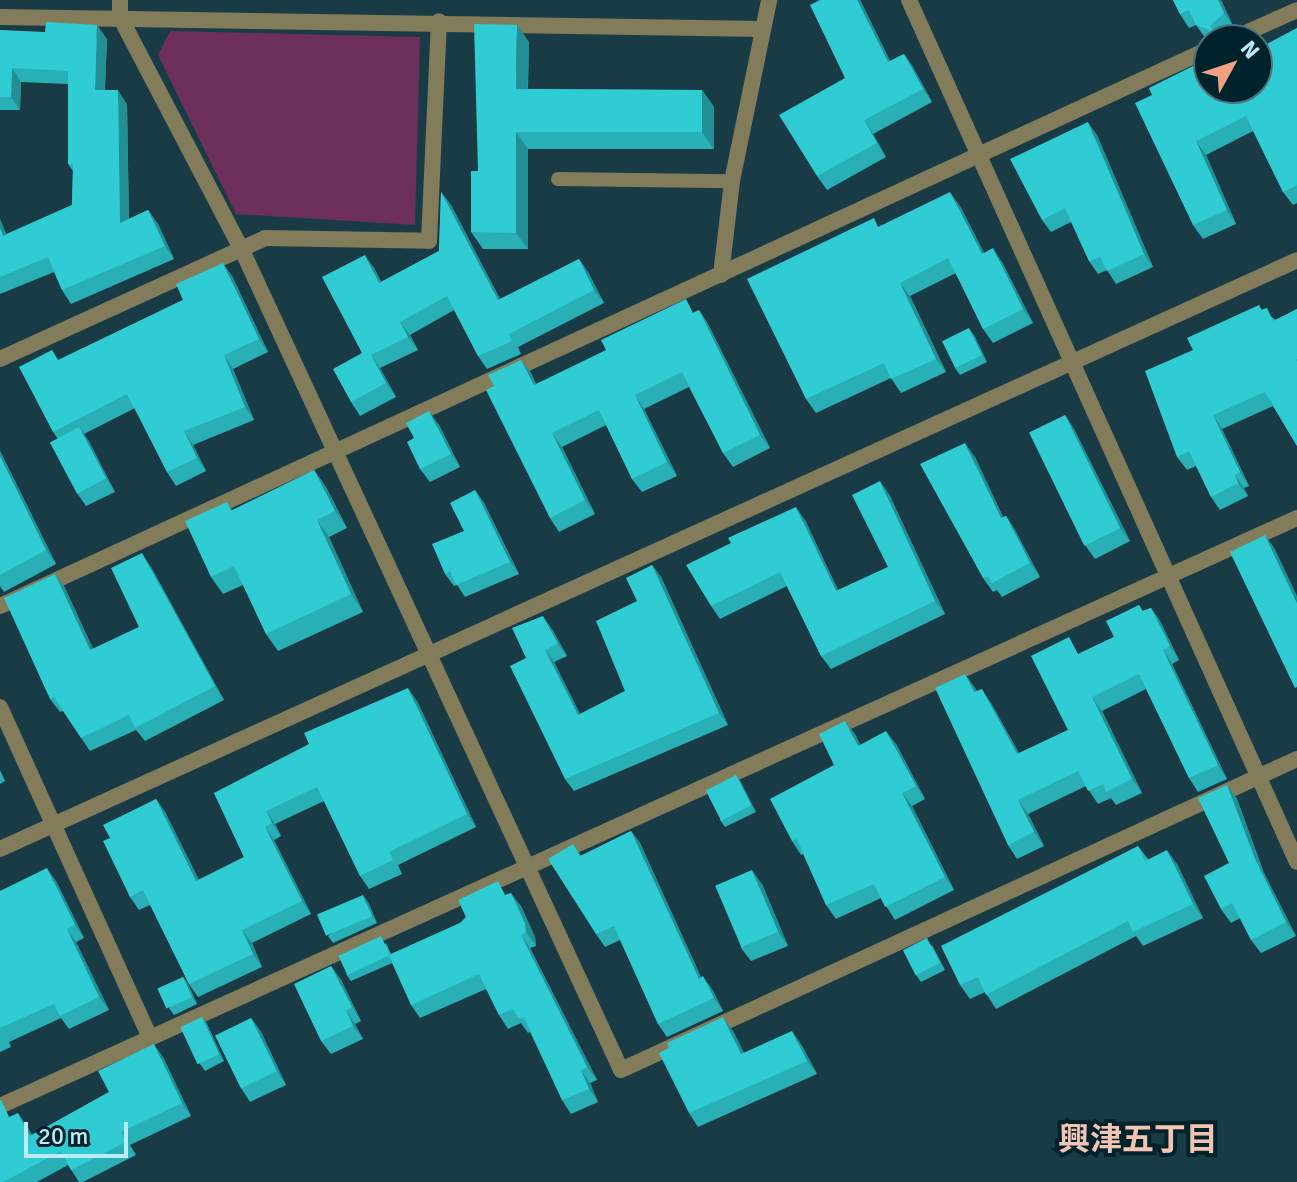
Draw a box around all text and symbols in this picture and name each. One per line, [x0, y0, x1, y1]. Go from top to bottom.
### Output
north arrow [1193, 24, 1273, 104]
text: N [1235, 35, 1265, 64]
scale bar [28, 1106, 132, 1156]
text: 20 m [38, 1121, 88, 1151]
district label: 興津五丁目 [1058, 1121, 1218, 1159]

